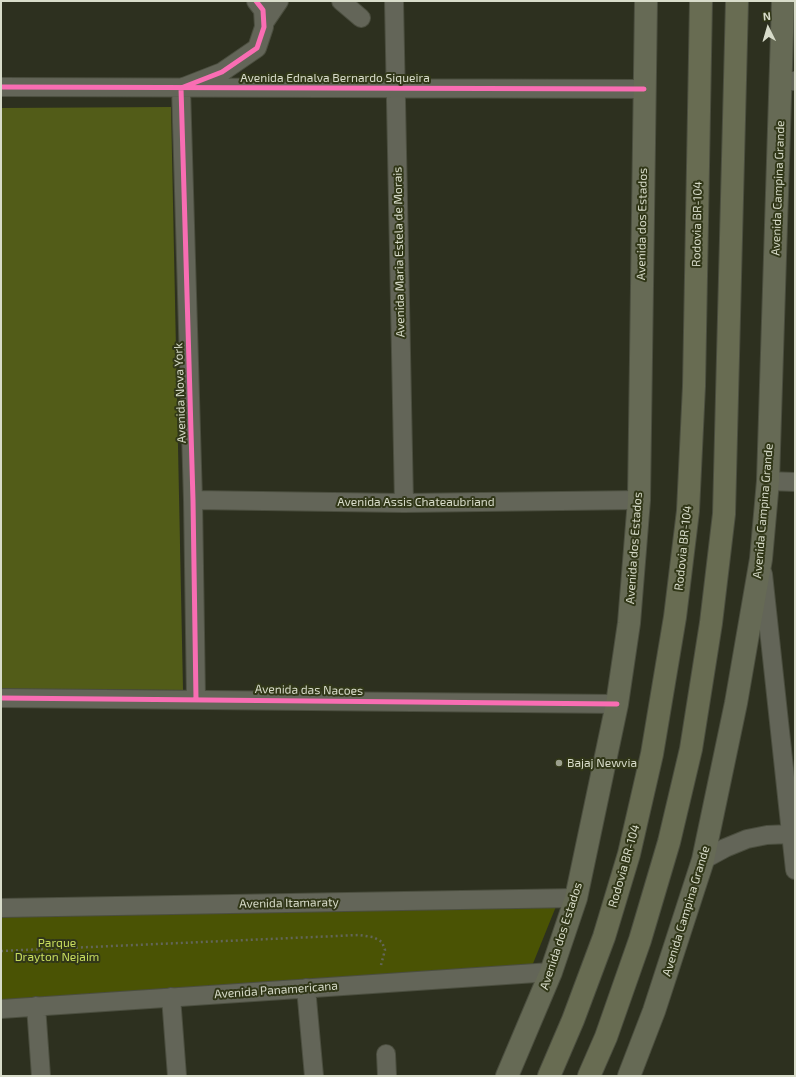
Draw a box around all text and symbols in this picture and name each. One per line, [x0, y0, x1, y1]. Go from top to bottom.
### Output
north arrow [748, 8, 788, 48]
text: N [762, 9, 771, 22]
street label: Avenida Ednalva Bernardo Siqueira [240, 71, 430, 85]
street label: Avenida Campina Grande [768, 120, 788, 256]
street label: Avenida Maria Estela de Morais [390, 167, 408, 337]
street label: Avenida dos Estados [634, 168, 650, 280]
street label: Rodovia BR-104 [689, 181, 705, 267]
street label: Avenida Nova York [171, 342, 189, 444]
street label: Avenida Campina Grande [750, 443, 776, 579]
street label: Avenida dos Estados [623, 491, 645, 605]
street label: Avenida Assis Chateaubriand [337, 495, 495, 509]
street label: Rodovia BR-104 [671, 505, 695, 591]
street label: Avenida das Nacoes [255, 682, 363, 698]
place label: Bajaj Newvia [567, 756, 637, 770]
marker: Bajaj Newvia [554, 758, 564, 768]
street label: Rodovia BR-104 [605, 823, 643, 909]
street label: Avenida Campina Grande [659, 844, 713, 978]
street label: Avenida dos Estados [537, 880, 585, 992]
street label: Avenida Itamaraty [239, 895, 339, 911]
park label: Parque Drayton Nejaim [15, 936, 99, 964]
street label: Avenida Panamericana [214, 978, 338, 1002]

